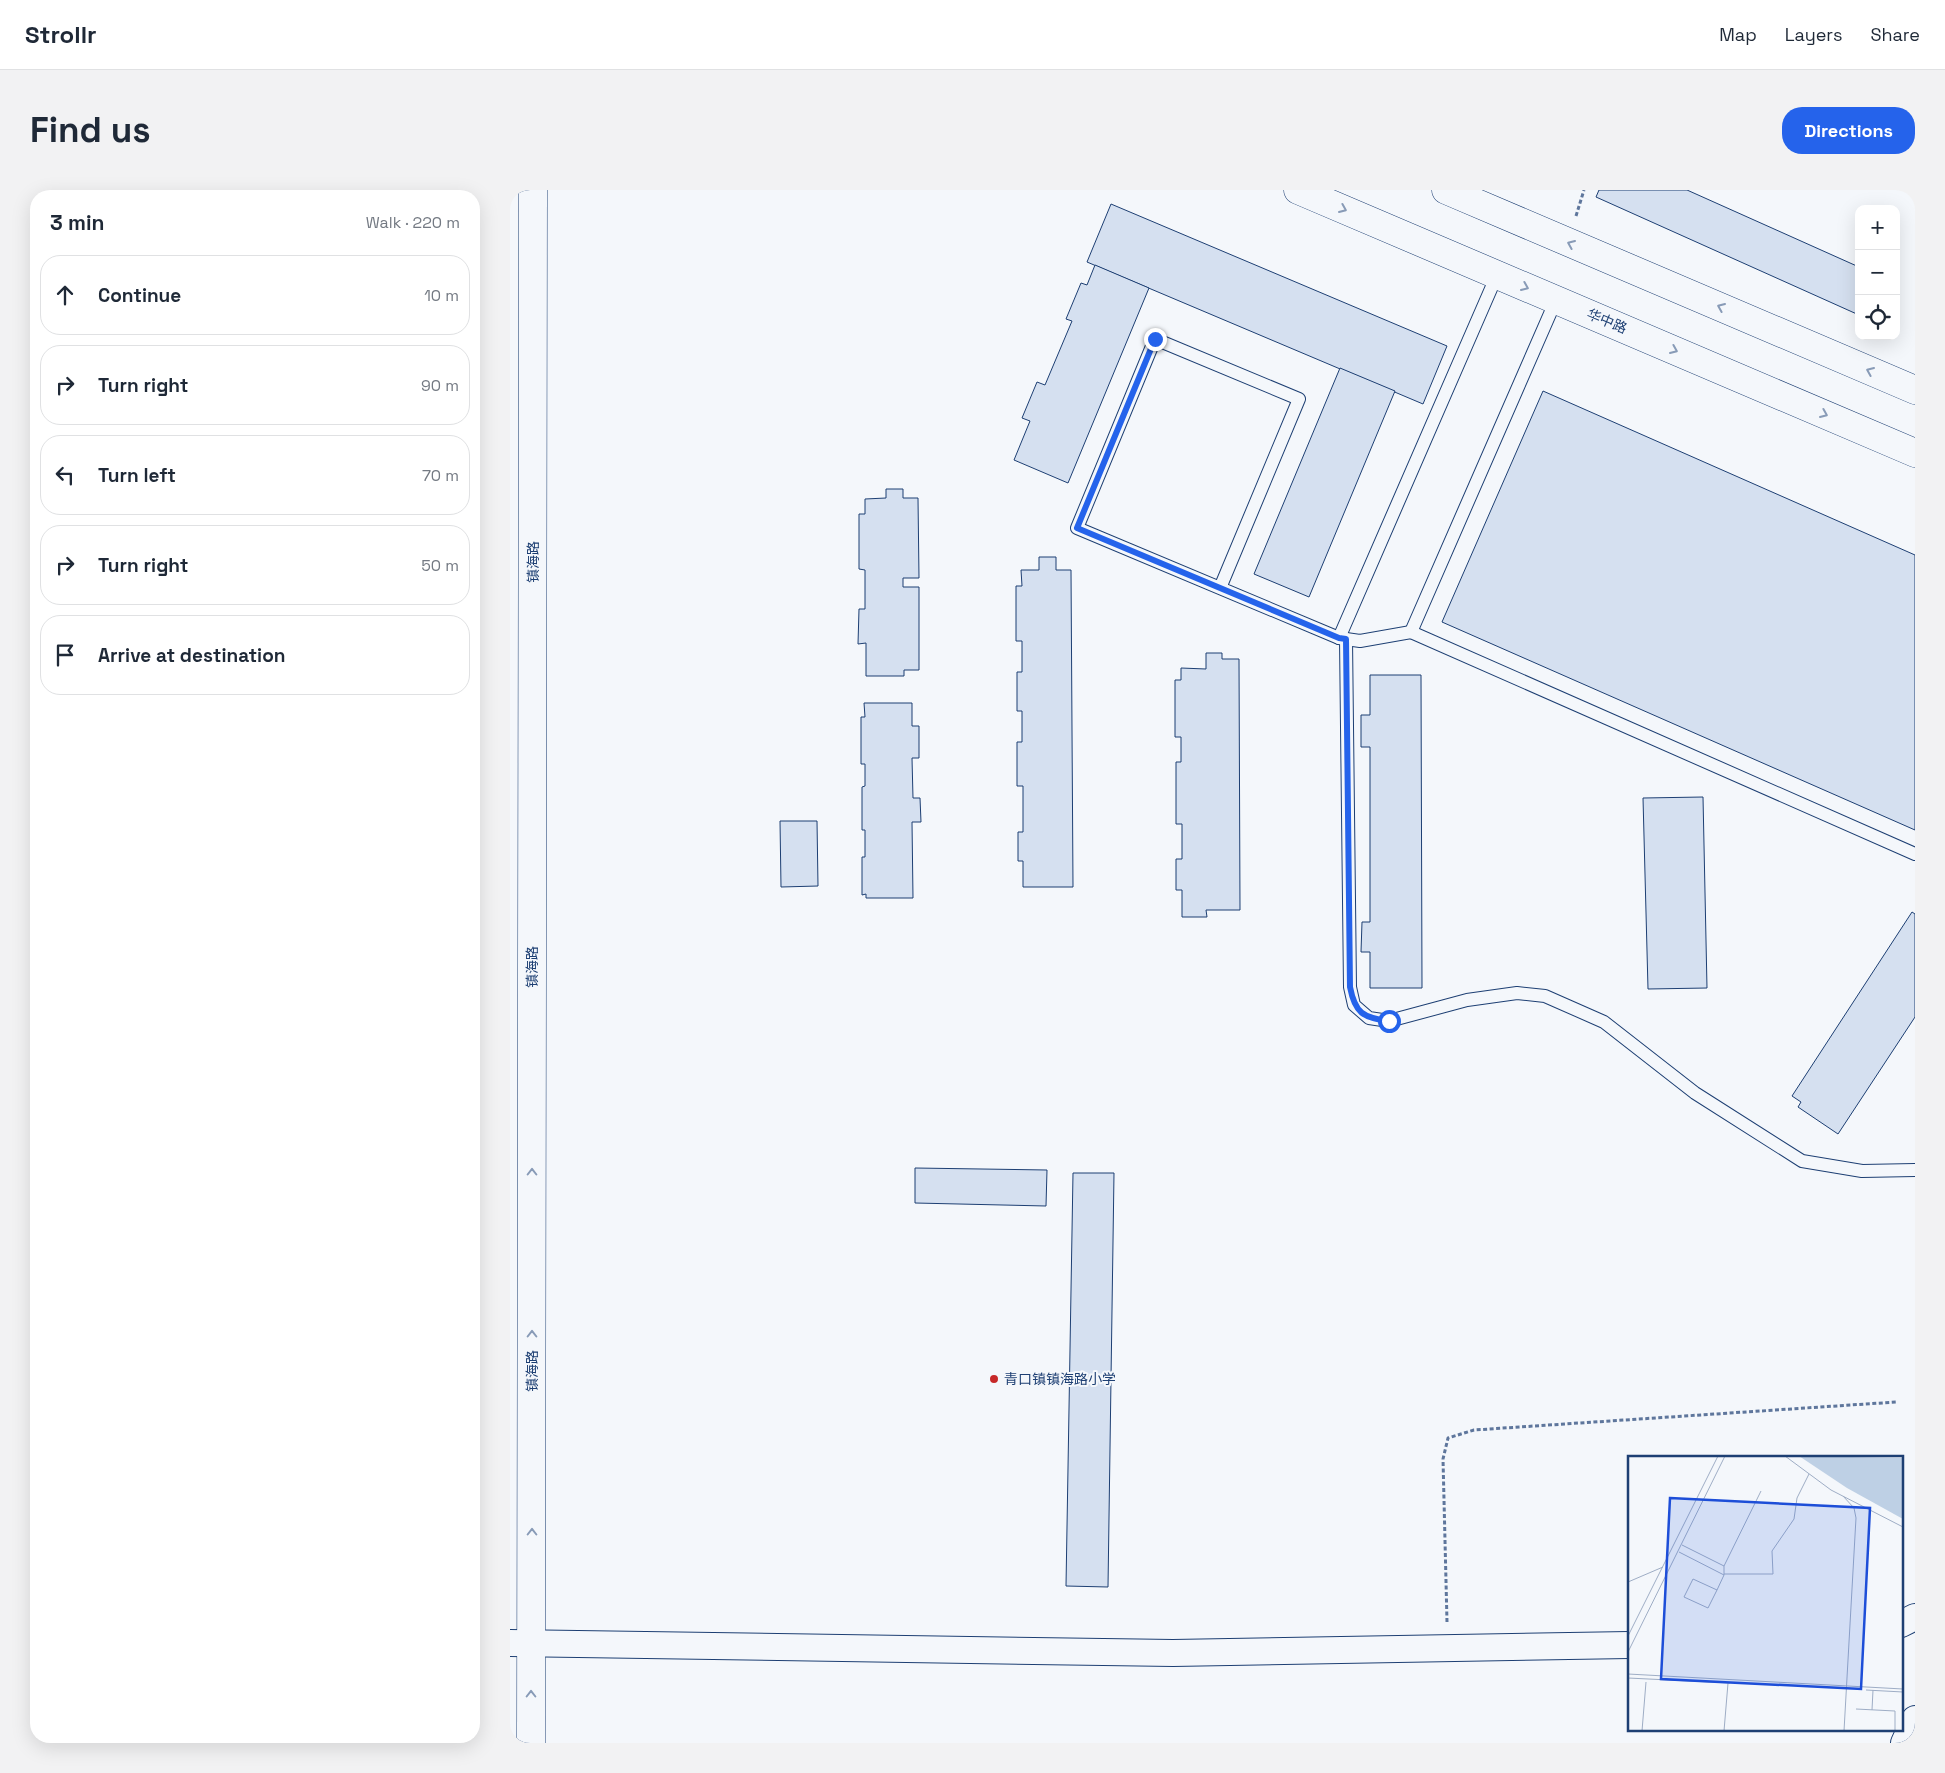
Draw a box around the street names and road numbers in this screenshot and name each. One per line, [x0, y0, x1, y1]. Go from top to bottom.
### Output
street label: 华中路 [1584, 305, 1630, 337]
street label: 镇海路 [524, 541, 542, 583]
street label: 镇海路 [523, 946, 541, 988]
street label: 镇海路 [523, 1350, 541, 1392]

